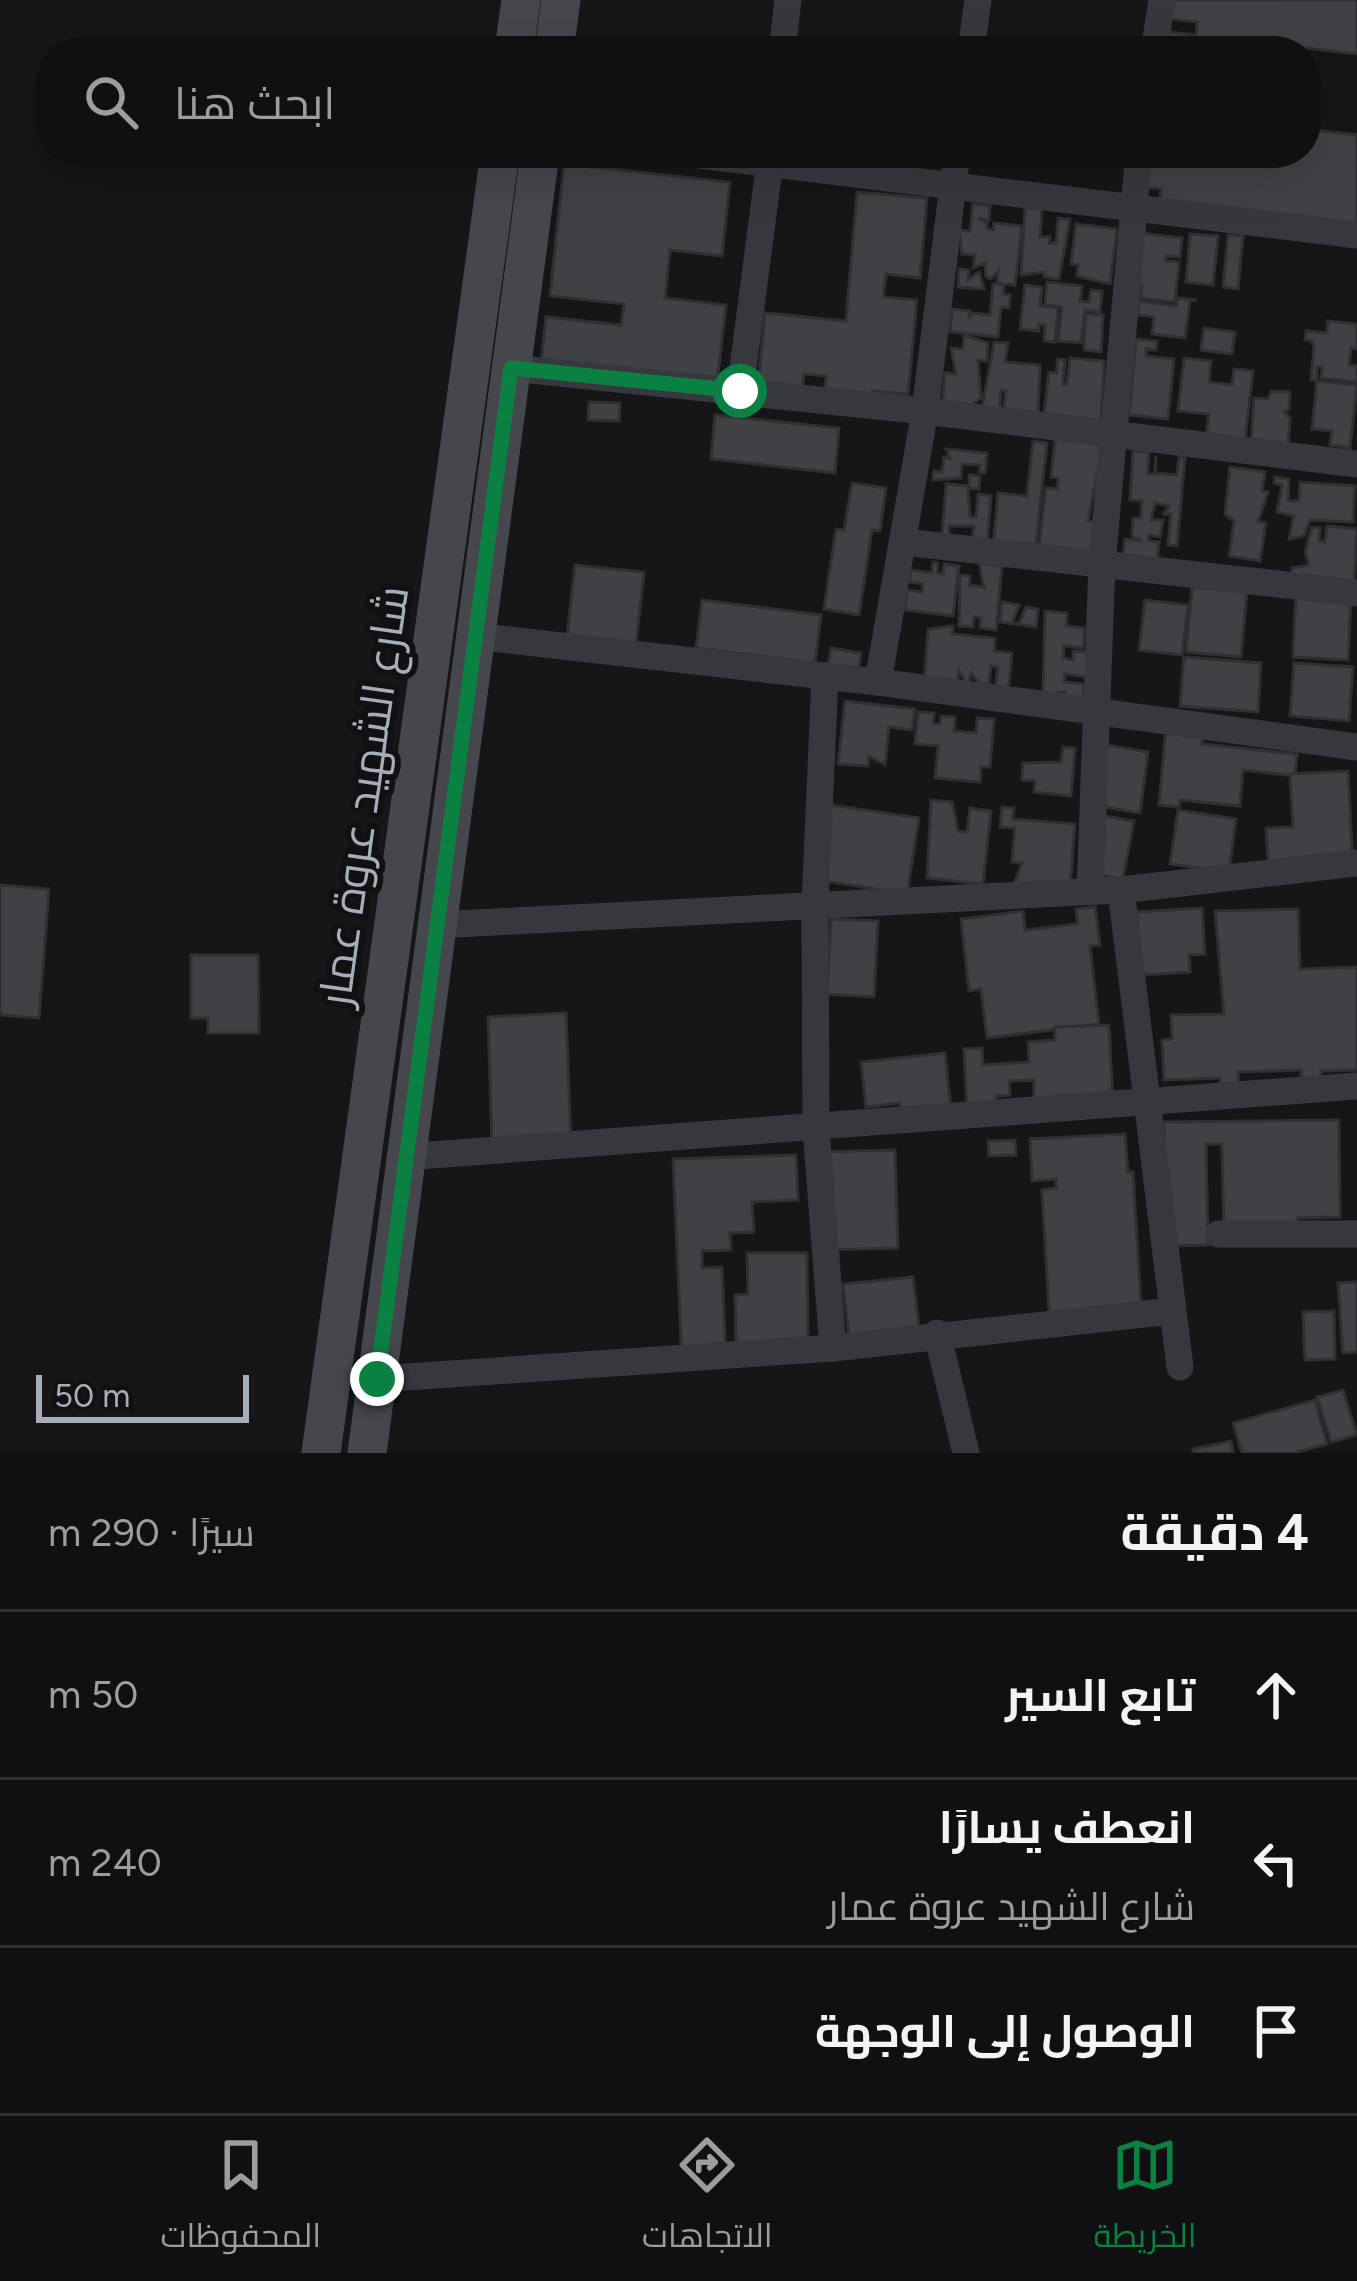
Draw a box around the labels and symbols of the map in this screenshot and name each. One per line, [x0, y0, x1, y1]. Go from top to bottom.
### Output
route start [713, 364, 767, 418]
street label: شارع الشهيد عروة عمار [306, 582, 423, 1013]
route end [350, 1352, 404, 1406]
scale bar [36, 1369, 249, 1422]

